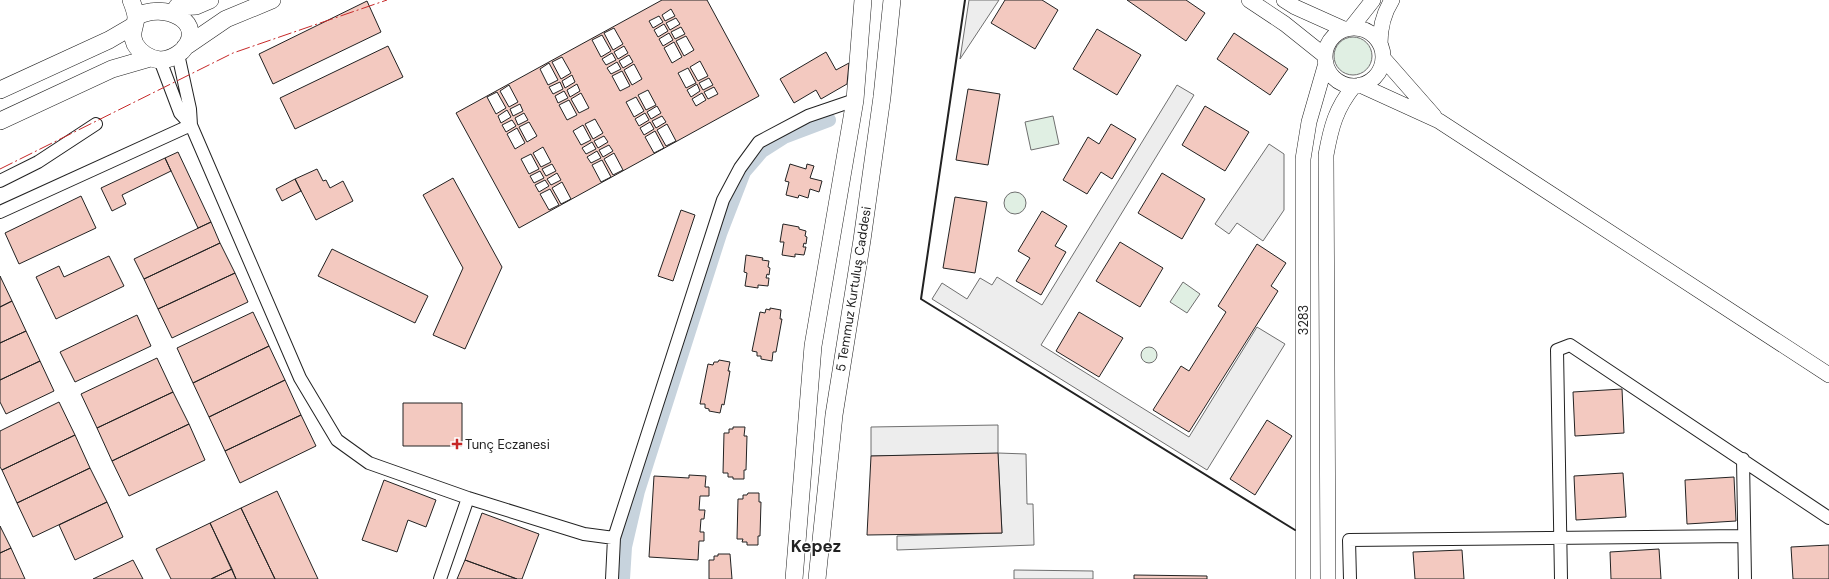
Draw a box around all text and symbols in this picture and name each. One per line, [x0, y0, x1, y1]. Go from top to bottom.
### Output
street label: 5 Temmuz Kurtuluş Caddesi [832, 205, 875, 373]
street label: 3283 [1295, 305, 1312, 335]
place label: Tunç Eczanesi [465, 436, 550, 453]
marker: Tunç Eczanesi [452, 439, 462, 449]
district label: Kepez [791, 535, 841, 557]

